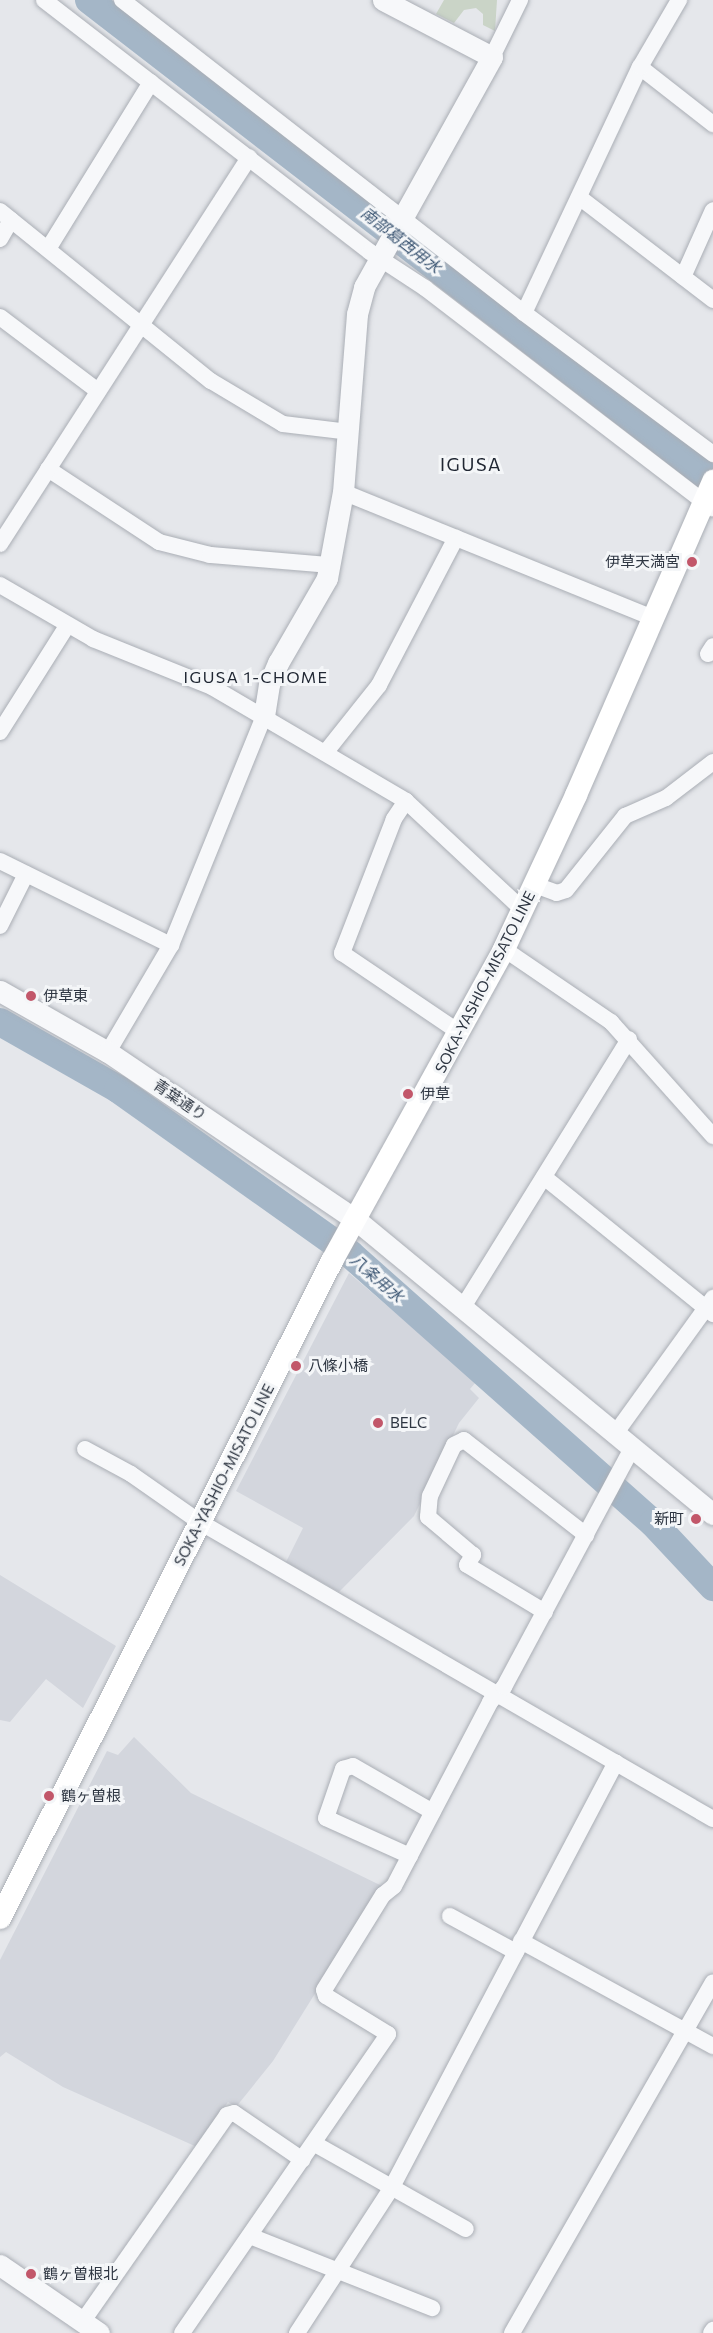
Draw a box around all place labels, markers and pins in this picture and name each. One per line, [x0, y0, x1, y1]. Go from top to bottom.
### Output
place label: 伊草天満宮 [605, 553, 680, 571]
marker: 伊草天満宮 [685, 555, 699, 569]
place label: 伊草東 [43, 987, 88, 1005]
marker: 伊草東 [24, 989, 38, 1003]
place label: 伊草 [420, 1085, 450, 1103]
marker: 伊草 [401, 1087, 415, 1101]
place label: 八條小橋 [308, 1357, 368, 1375]
marker: 八條小橋 [289, 1359, 303, 1373]
place label: BELC [390, 1414, 427, 1432]
marker: BELC [371, 1416, 385, 1430]
place label: 新町 [654, 1510, 684, 1528]
marker: 新町 [689, 1512, 703, 1526]
place label: 鶴ヶ曽根 [61, 1787, 121, 1805]
marker: 鶴ヶ曽根 [42, 1789, 56, 1803]
place label: 鶴ヶ曽根北 [43, 2265, 118, 2283]
marker: 鶴ヶ曽根北 [24, 2267, 38, 2281]

